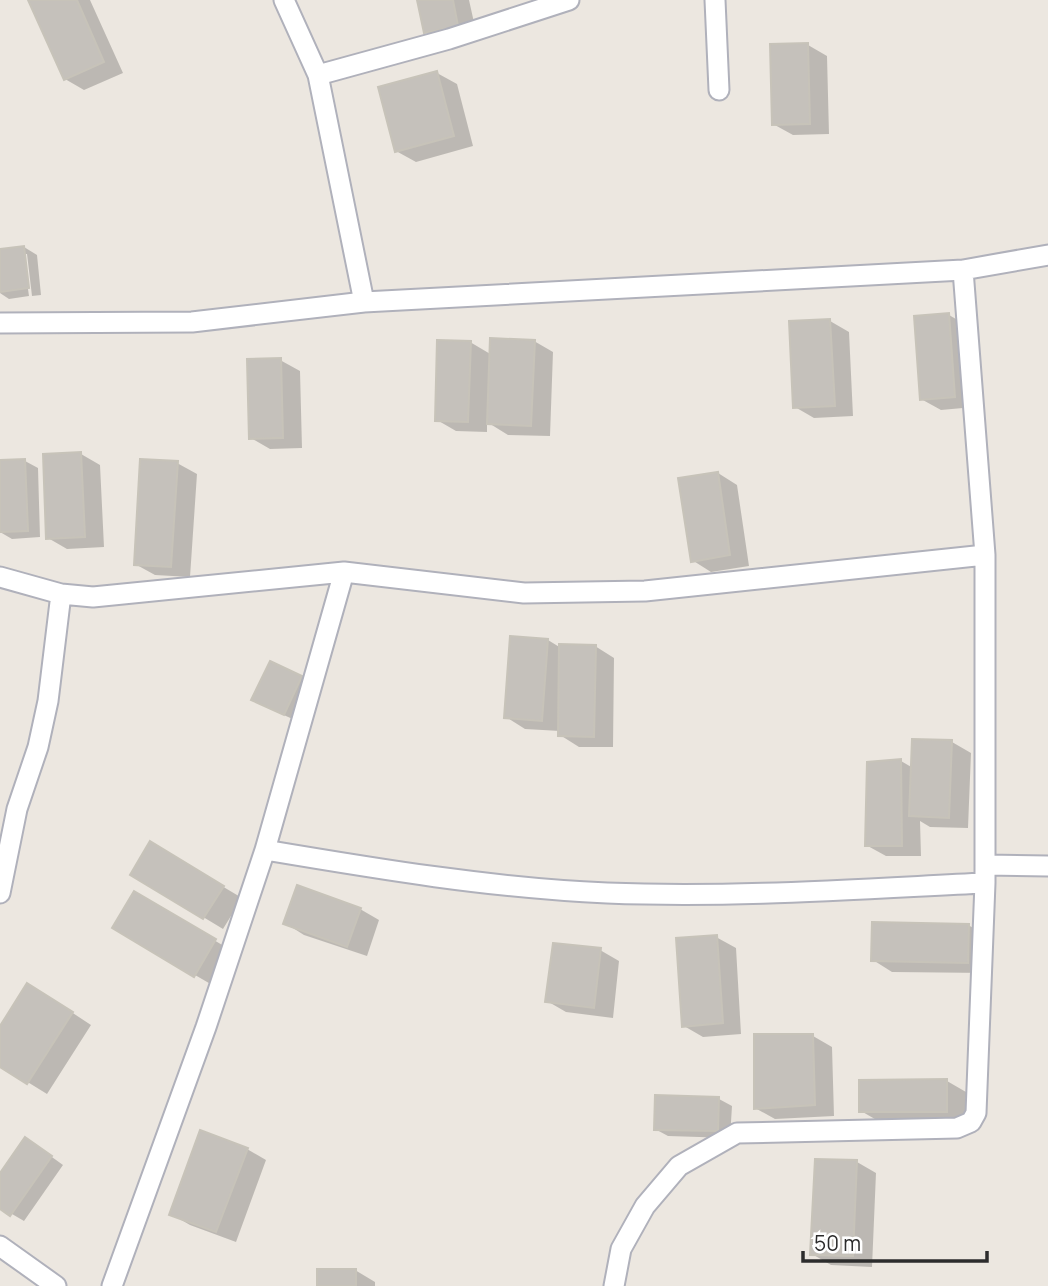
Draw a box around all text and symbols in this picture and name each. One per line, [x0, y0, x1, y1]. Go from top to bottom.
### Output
scale bar [803, 1220, 987, 1264]
text: 50 m [814, 1229, 861, 1257]

